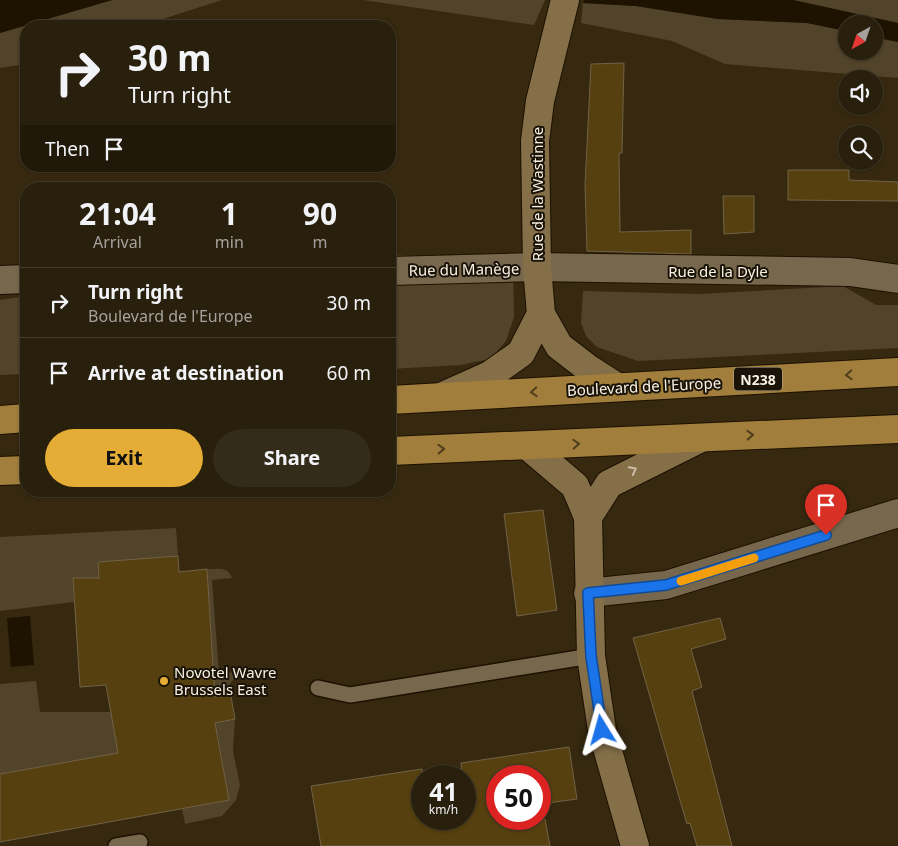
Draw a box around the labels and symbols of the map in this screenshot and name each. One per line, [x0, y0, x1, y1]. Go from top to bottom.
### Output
north arrow [838, 15, 882, 60]
street label: Rue de la Wastinne [527, 127, 547, 261]
street label: Rue du Manège [408, 258, 520, 280]
street label: Rue de la Dyle [668, 261, 768, 281]
road number: N238 [734, 368, 782, 390]
one-way arrow [845, 369, 853, 380]
street label: Boulevard de l'Europe [566, 372, 722, 400]
one-way arrow [529, 386, 537, 397]
one-way arrow [746, 430, 754, 441]
one-way arrow [573, 438, 581, 449]
one-way arrow [438, 444, 446, 454]
one-way arrow [627, 467, 636, 477]
pin [805, 484, 847, 535]
place label: Novotel Wavre Brussels East [174, 662, 277, 699]
marker: Novotel Wavre Brussels East [158, 675, 170, 687]
position arrow [575, 703, 627, 755]
speed limit sign: 50 [486, 765, 551, 830]

